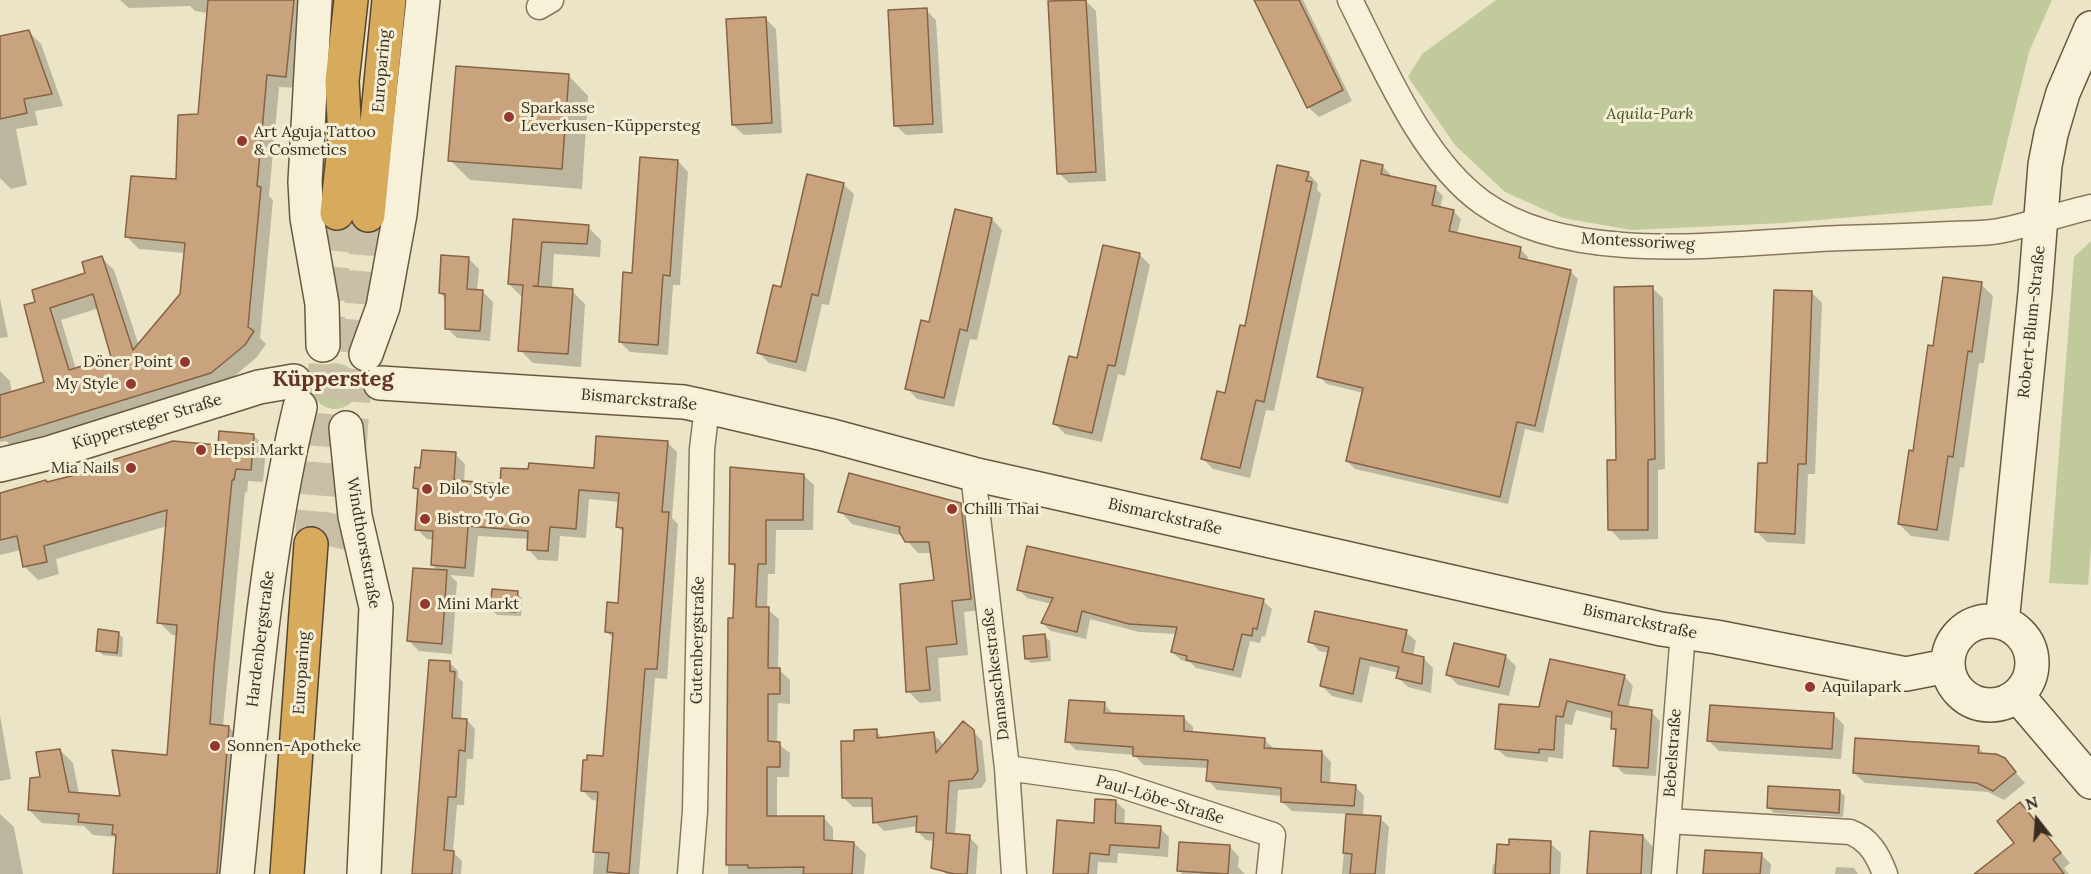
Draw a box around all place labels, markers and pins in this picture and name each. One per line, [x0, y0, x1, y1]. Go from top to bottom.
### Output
place label: Sparkasse Leverkusen-Küppersteg [521, 98, 700, 136]
marker: Sparkasse Leverkusen-Küppersteg [502, 110, 516, 124]
place label: Art Aguja Tattoo & Cosmetics [254, 122, 376, 160]
marker: Art Aguja Tattoo & Cosmetics [235, 134, 249, 148]
place label: Döner Point [83, 352, 173, 372]
marker: Döner Point [178, 355, 192, 369]
place label: My Style [55, 374, 119, 394]
marker: My Style [124, 377, 138, 391]
place label: Hepsi Markt [213, 440, 304, 460]
marker: Hepsi Markt [194, 443, 208, 457]
place label: Mia Nails [51, 458, 119, 478]
marker: Mia Nails [124, 461, 138, 475]
place label: Dilo Style [439, 479, 510, 499]
marker: Dilo Style [420, 482, 434, 496]
place label: Chilli Thai [964, 499, 1039, 519]
marker: Chilli Thai [945, 502, 959, 516]
place label: Bistro To Go [437, 509, 530, 529]
marker: Bistro To Go [418, 512, 432, 526]
place label: Mini Markt [437, 594, 519, 614]
marker: Mini Markt [418, 597, 432, 611]
place label: Aquilapark [1822, 677, 1901, 697]
marker: Aquilapark [1803, 680, 1817, 694]
place label: Sonnen-Apotheke [227, 736, 361, 756]
marker: Sonnen-Apotheke [208, 739, 222, 753]

